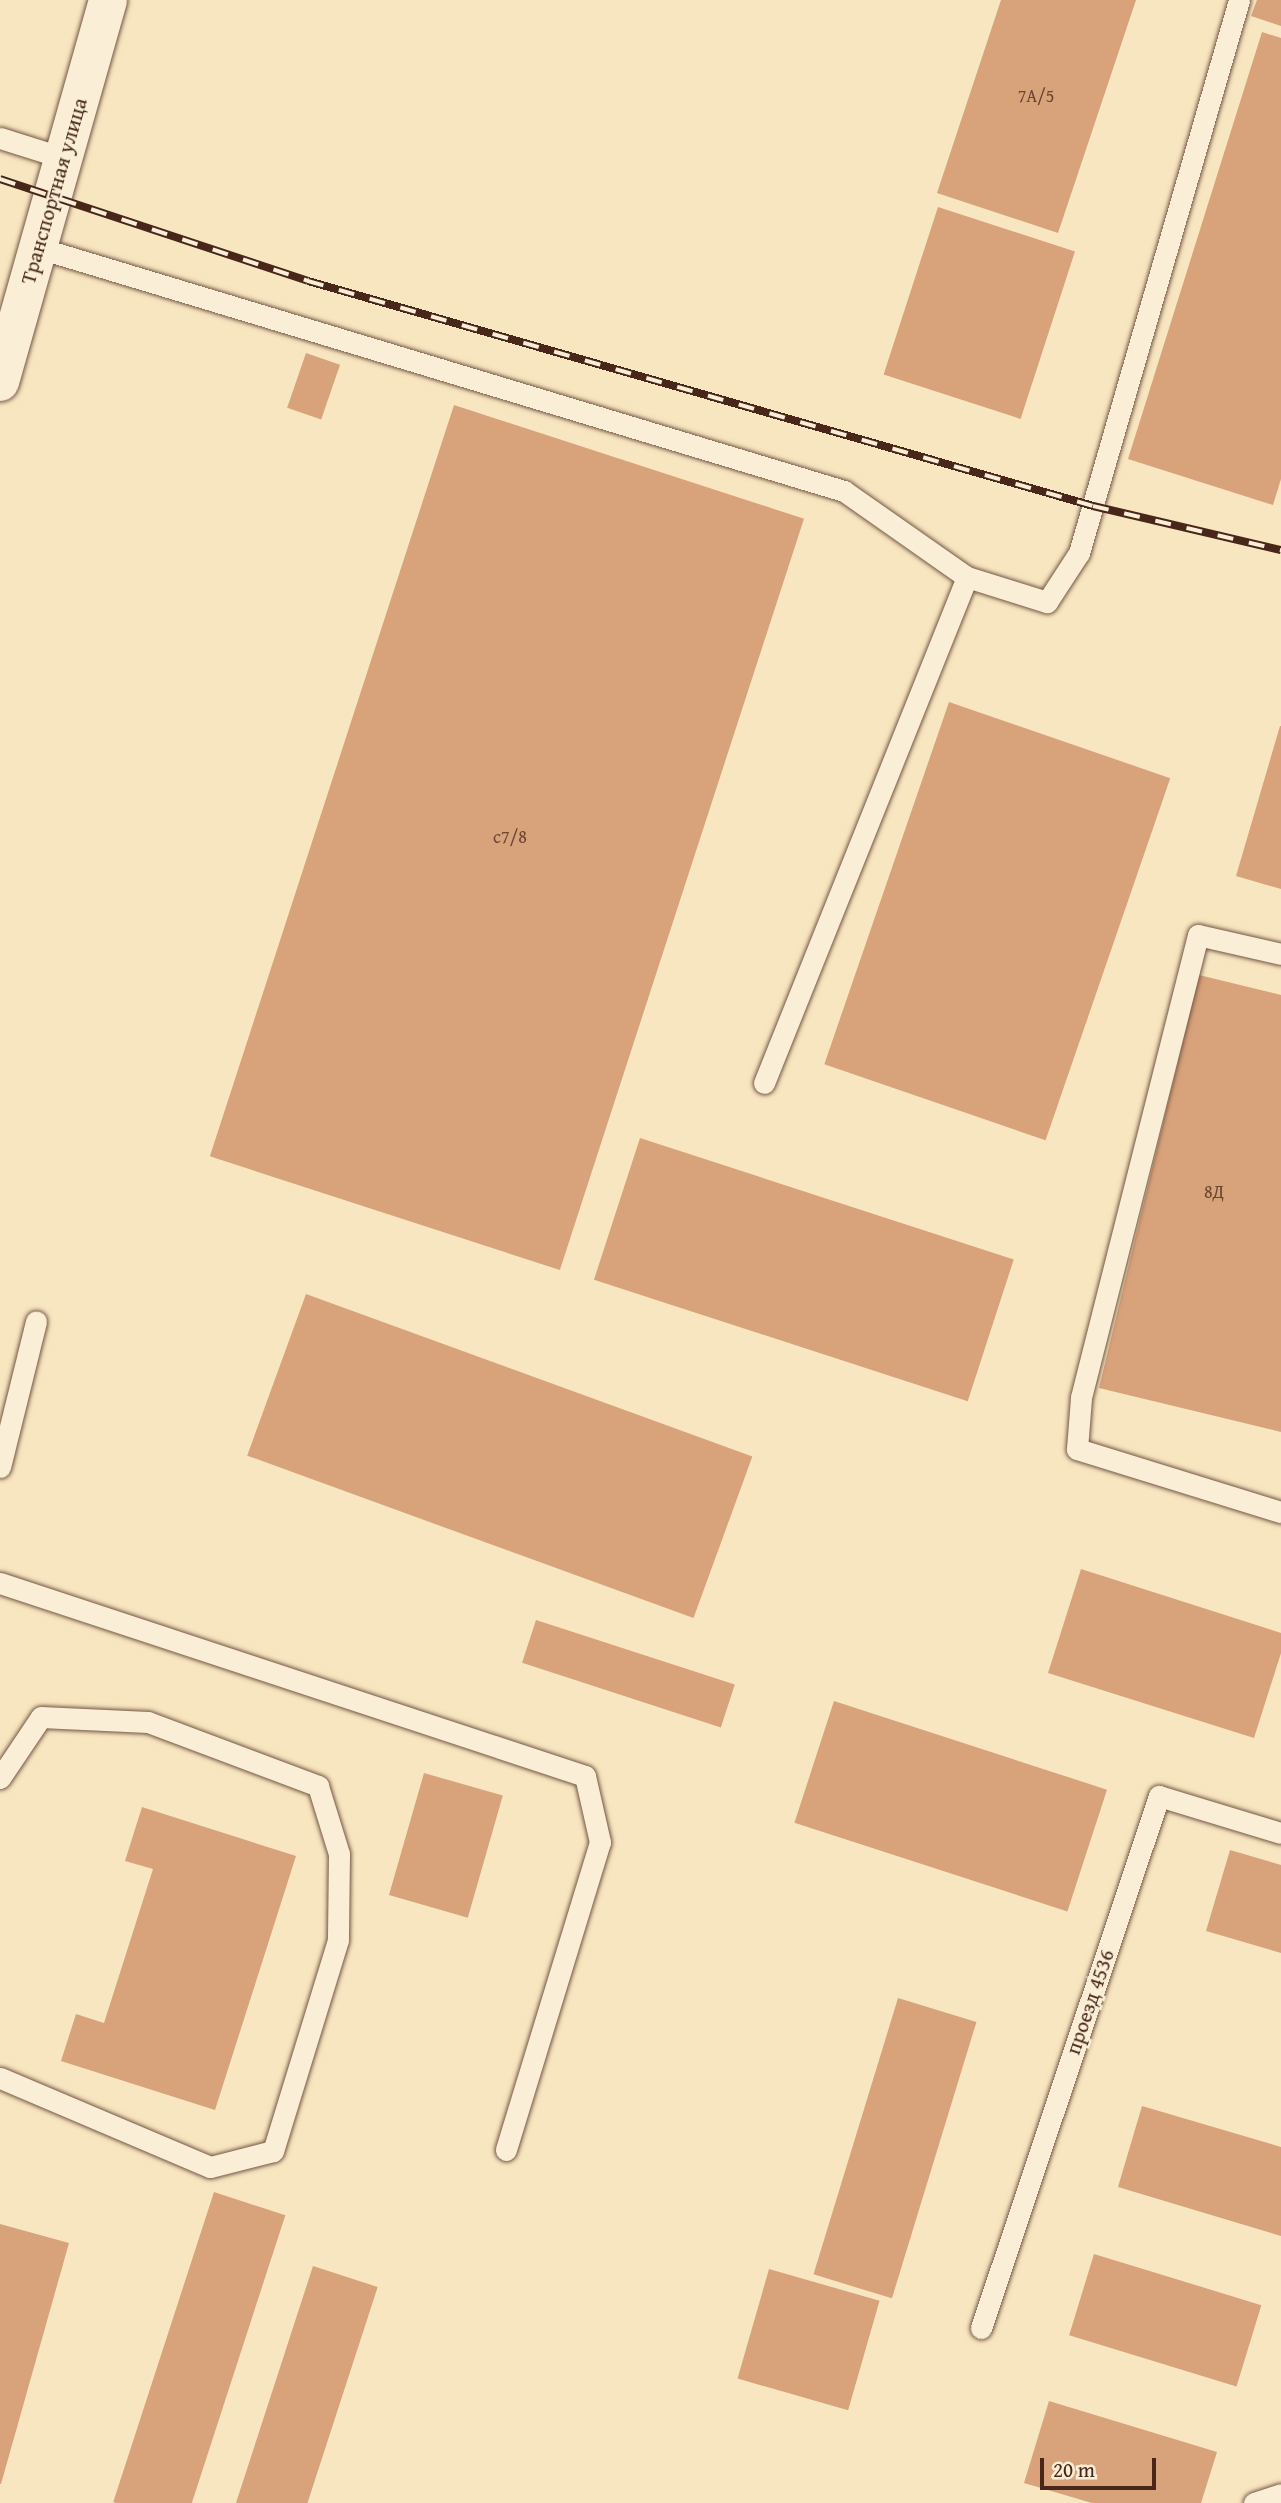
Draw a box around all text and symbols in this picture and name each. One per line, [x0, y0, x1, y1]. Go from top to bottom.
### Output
house number: 7А/5 [1018, 85, 1054, 107]
street label: Транспортная улица [15, 95, 93, 287]
house number: с7/8 [493, 826, 527, 848]
house number: 8Д [1204, 1181, 1224, 1203]
street label: проезд 4536 [1060, 1946, 1120, 2058]
scale bar [1043, 2444, 1158, 2488]
text: 20 m [1053, 2454, 1095, 2485]

